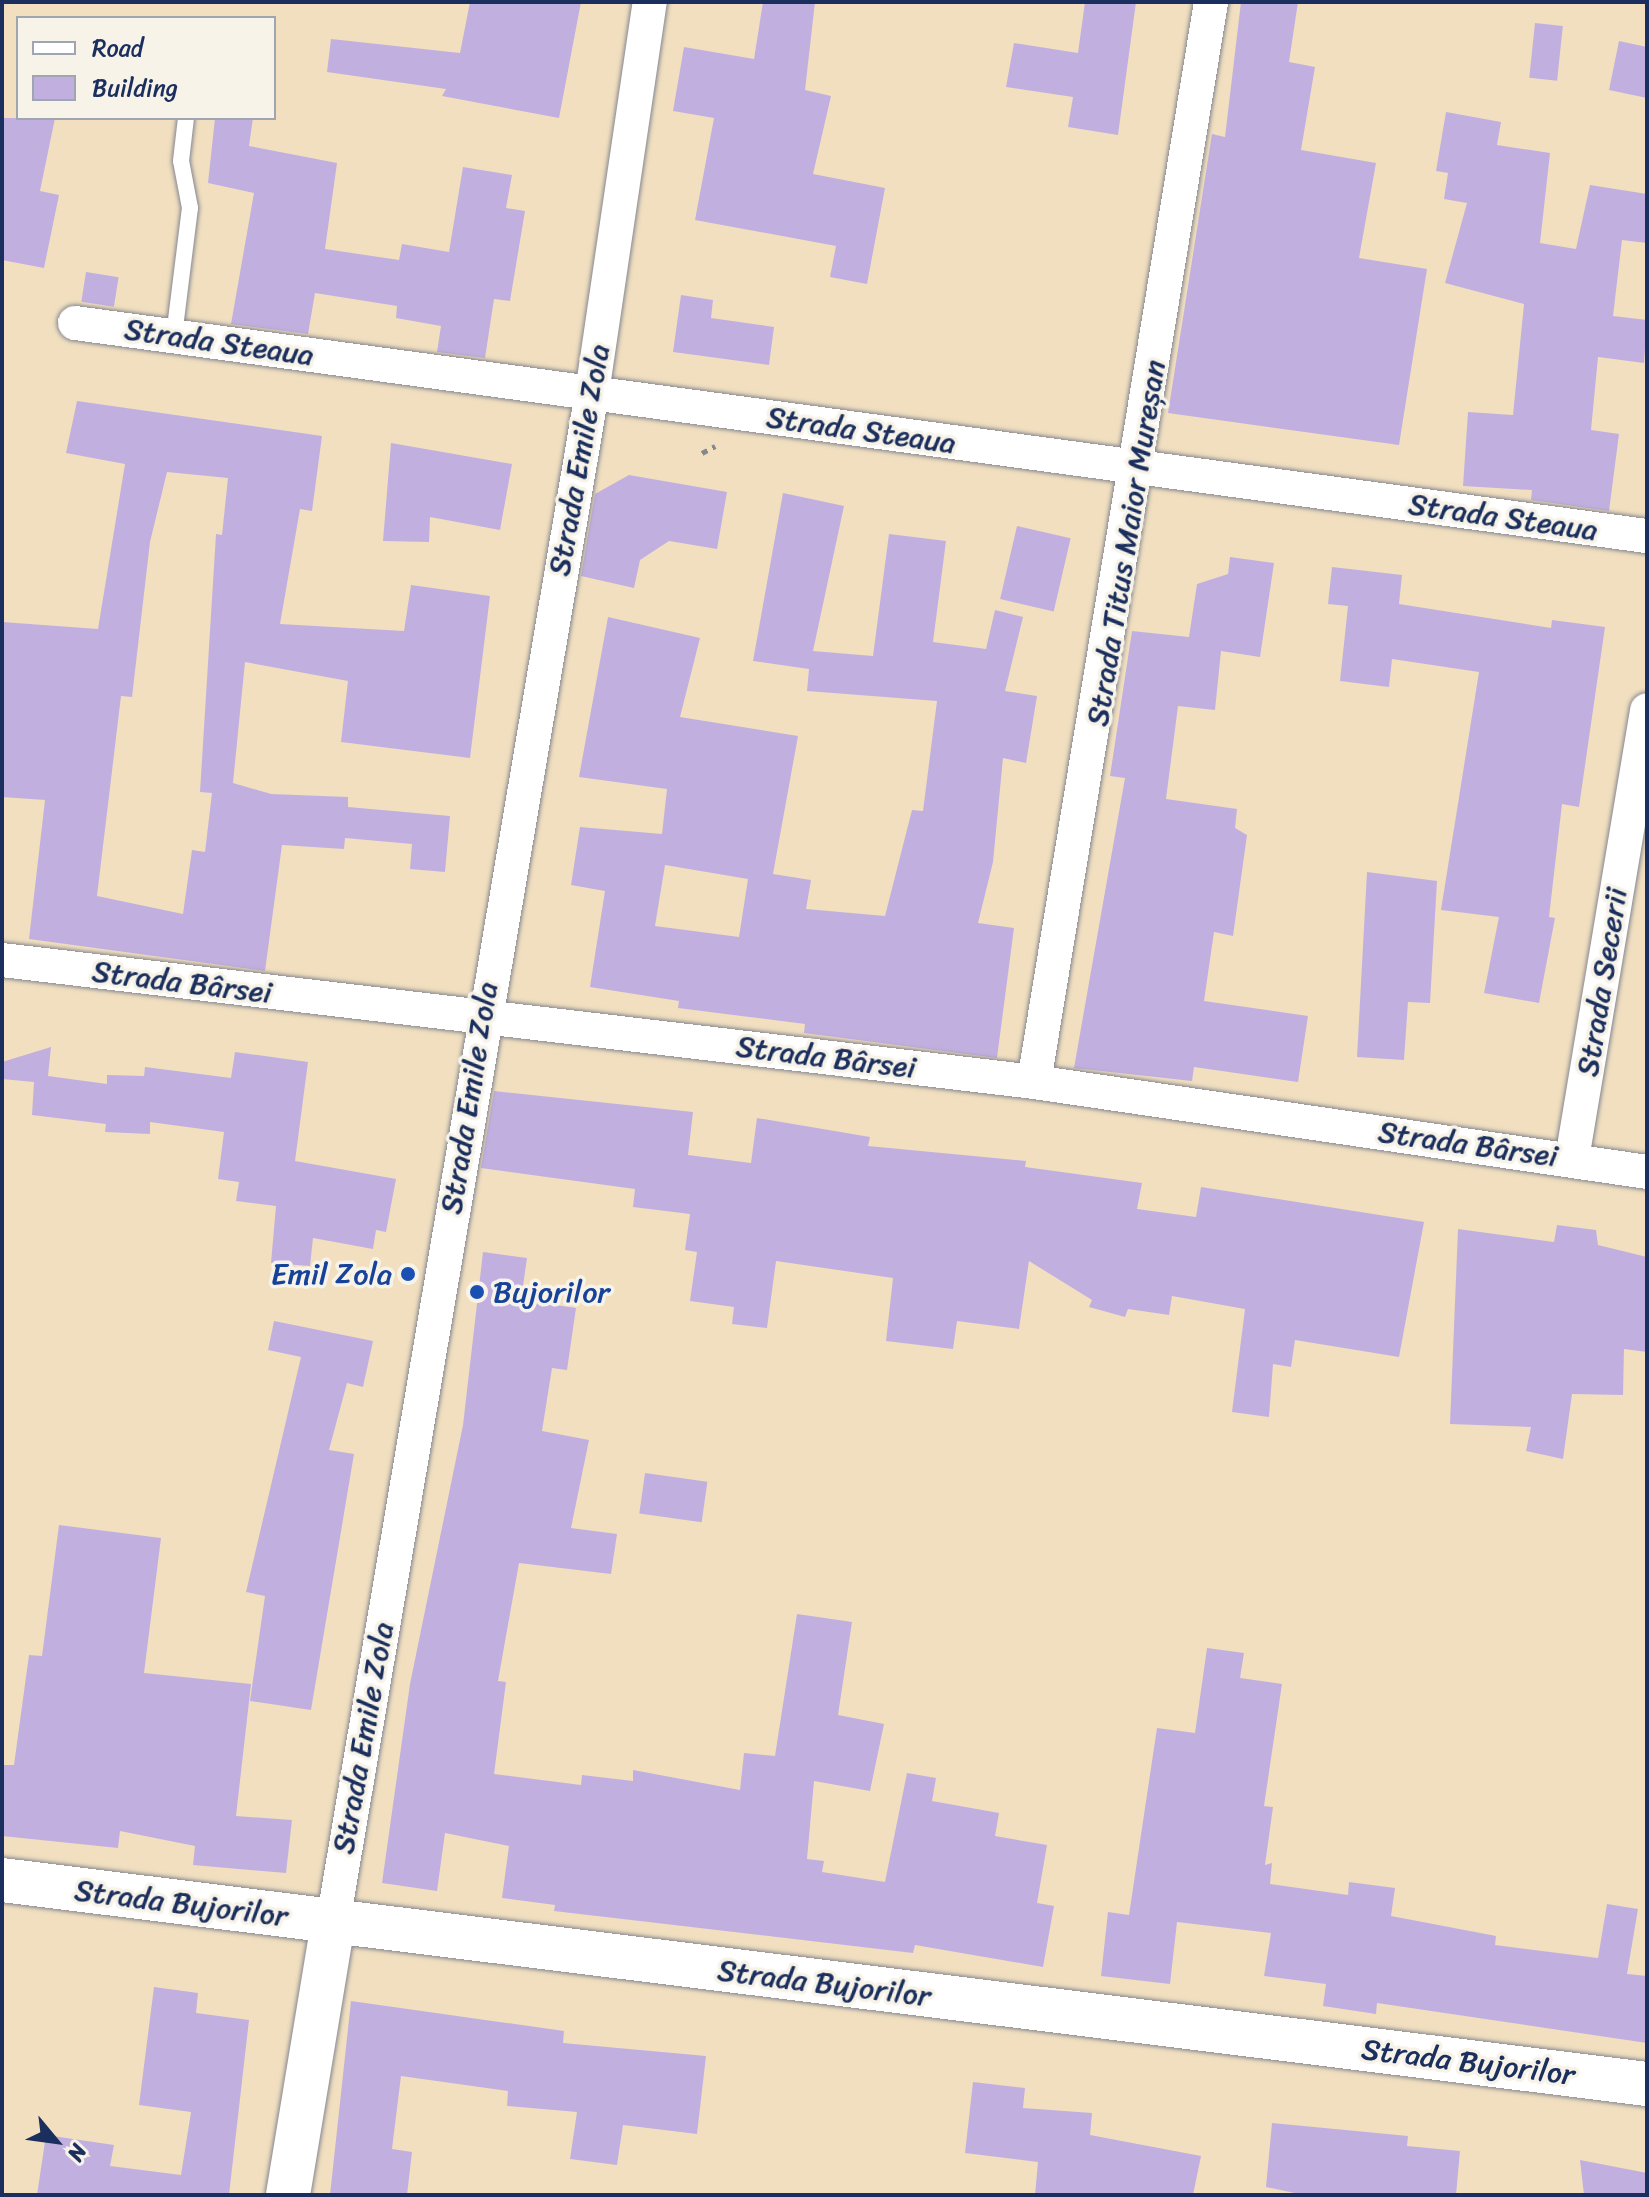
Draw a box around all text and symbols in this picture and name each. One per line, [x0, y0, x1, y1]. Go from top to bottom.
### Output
legend [16, 16, 276, 120]
text: Road [92, 27, 143, 69]
text: Building [92, 67, 178, 109]
street label: Strada Steaua [122, 311, 316, 373]
street label: Strada Emile Zola [541, 342, 617, 578]
street label: Strada Titus Maior Mureșan [1079, 358, 1173, 728]
street label: Strada Steaua [764, 399, 958, 461]
street label: Strada Steaua [1406, 486, 1600, 548]
street label: Strada Secerii [1569, 885, 1635, 1079]
street label: Strada Bârsei [90, 953, 274, 1011]
street label: Strada Emile Zola [433, 980, 505, 1216]
street label: Strada Bârsei [734, 1028, 918, 1086]
street label: Strada Bârsei [1375, 1114, 1561, 1174]
place label: Emil Zola [273, 1256, 392, 1292]
marker: Emil Zola [399, 1265, 417, 1283]
place label: Bujorilor [493, 1274, 610, 1310]
marker: Bujorilor [468, 1283, 486, 1301]
street label: Strada Emile Zola [325, 1620, 401, 1856]
street label: Strada Bujorilor [72, 1872, 290, 1934]
street label: Strada Bujorilor [715, 1952, 933, 2014]
street label: Strada Bujorilor [1359, 2031, 1577, 2093]
north arrow [16, 2101, 96, 2181]
text: N [57, 2137, 98, 2169]

